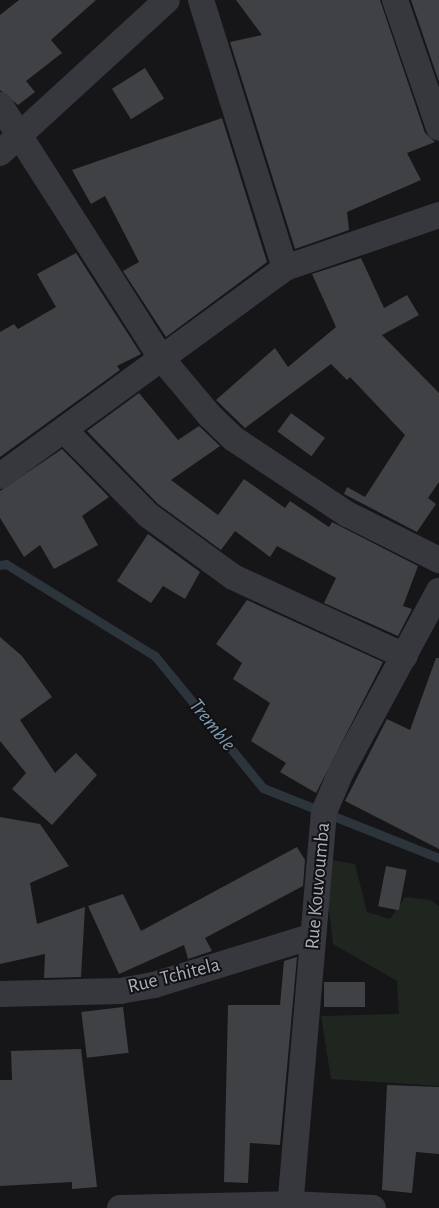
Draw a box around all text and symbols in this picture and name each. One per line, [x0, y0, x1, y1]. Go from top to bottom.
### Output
water label: Tremble [183, 694, 241, 756]
street label: Rue Kouvoumba [301, 822, 335, 950]
street label: Rue Tchitela [125, 953, 223, 999]

